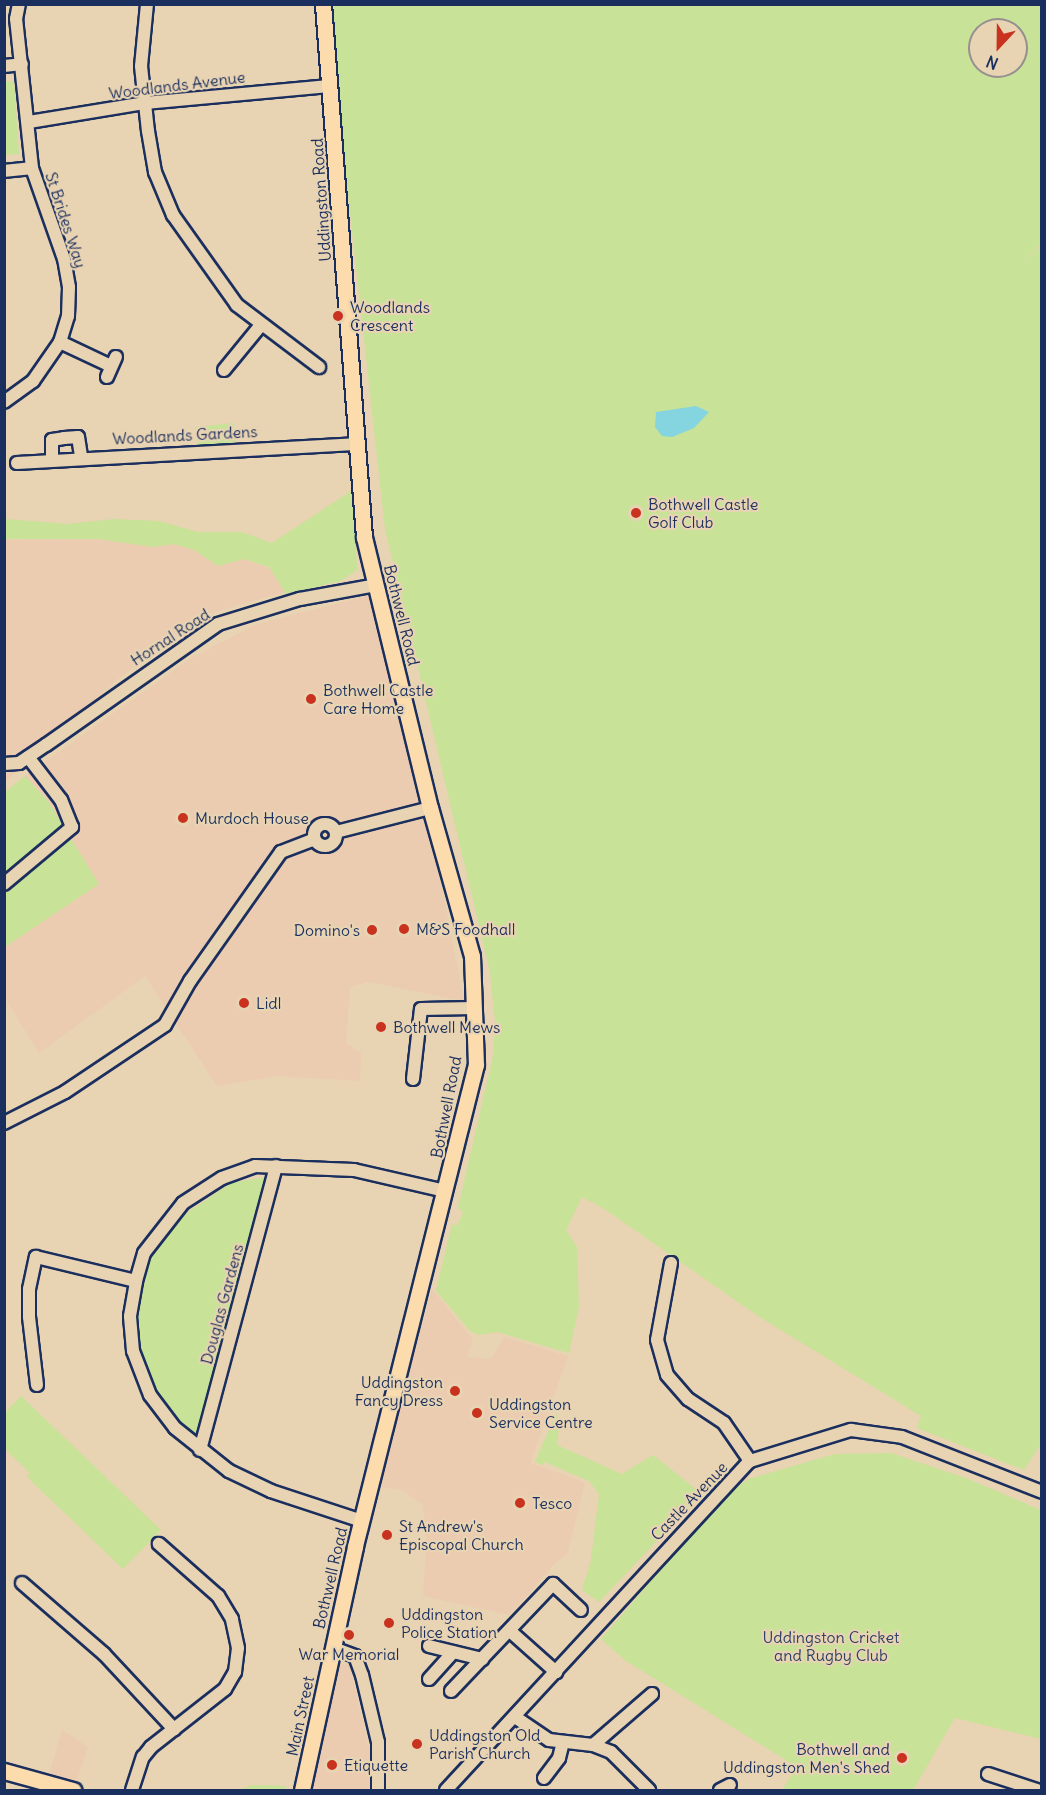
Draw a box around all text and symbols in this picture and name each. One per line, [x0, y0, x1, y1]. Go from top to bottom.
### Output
north arrow [968, 18, 1028, 78]
text: N [983, 51, 1001, 74]
street label: Woodlands Avenue [108, 67, 246, 103]
street label: Uddingston Road [307, 138, 335, 262]
street label: St Brides Way [41, 170, 91, 270]
place label: Woodlands Crescent [350, 297, 430, 335]
marker: Woodlands Crescent [331, 309, 345, 323]
street label: Woodlands Gardens [112, 422, 258, 448]
place label: Bothwell Castle Golf Club [648, 494, 758, 532]
marker: Bothwell Castle Golf Club [629, 506, 643, 520]
street label: Bothwell Road [380, 562, 424, 668]
street label: Hornal Road [127, 604, 213, 670]
place label: Bothwell Castle Care Home [323, 680, 433, 718]
marker: Bothwell Castle Care Home [304, 692, 318, 706]
place label: Murdoch House [195, 808, 309, 828]
marker: Murdoch House [176, 811, 190, 825]
place label: M&S Foodhall [416, 919, 515, 939]
place label: Domino's [294, 920, 360, 940]
marker: M&S Foodhall [397, 922, 411, 936]
marker: Domino's [365, 923, 379, 937]
place label: Lidl [256, 993, 281, 1013]
marker: Lidl [237, 996, 251, 1010]
place label: Bothwell Mews [393, 1017, 500, 1037]
marker: Bothwell Mews [374, 1020, 388, 1034]
street label: Bothwell Road [427, 1054, 465, 1160]
street label: Douglas Gardens [197, 1242, 247, 1366]
place label: Uddingston Fancy Dress [355, 1372, 443, 1410]
marker: Uddingston Fancy Dress [448, 1384, 462, 1398]
place label: Uddingston Service Centre [489, 1394, 593, 1432]
marker: Uddingston Service Centre [470, 1406, 484, 1420]
street label: Castle Avenue [647, 1458, 731, 1544]
place label: Tesco [532, 1493, 572, 1513]
marker: Tesco [513, 1496, 527, 1510]
place label: St Andrew's Episcopal Church [399, 1516, 524, 1554]
street label: Bothwell Road [309, 1525, 351, 1631]
marker: St Andrew's Episcopal Church [380, 1528, 394, 1542]
place label: Uddingston Police Station [401, 1604, 497, 1642]
marker: Uddingston Police Station [382, 1616, 396, 1630]
park label: Uddingston Cricket and Rugby Club [763, 1627, 899, 1665]
marker: War Memorial [342, 1628, 356, 1642]
place label: War Memorial [299, 1644, 399, 1664]
street label: Main Street [282, 1674, 318, 1758]
place label: Uddingston Old Parish Church [429, 1725, 540, 1763]
marker: Uddingston Old Parish Church [410, 1737, 424, 1751]
place label: Bothwell and Uddingston Men's Shed [723, 1739, 890, 1777]
marker: Bothwell and Uddingston Men's Shed [895, 1751, 909, 1765]
place label: Etiquette [344, 1755, 408, 1775]
marker: Etiquette [325, 1758, 339, 1772]

